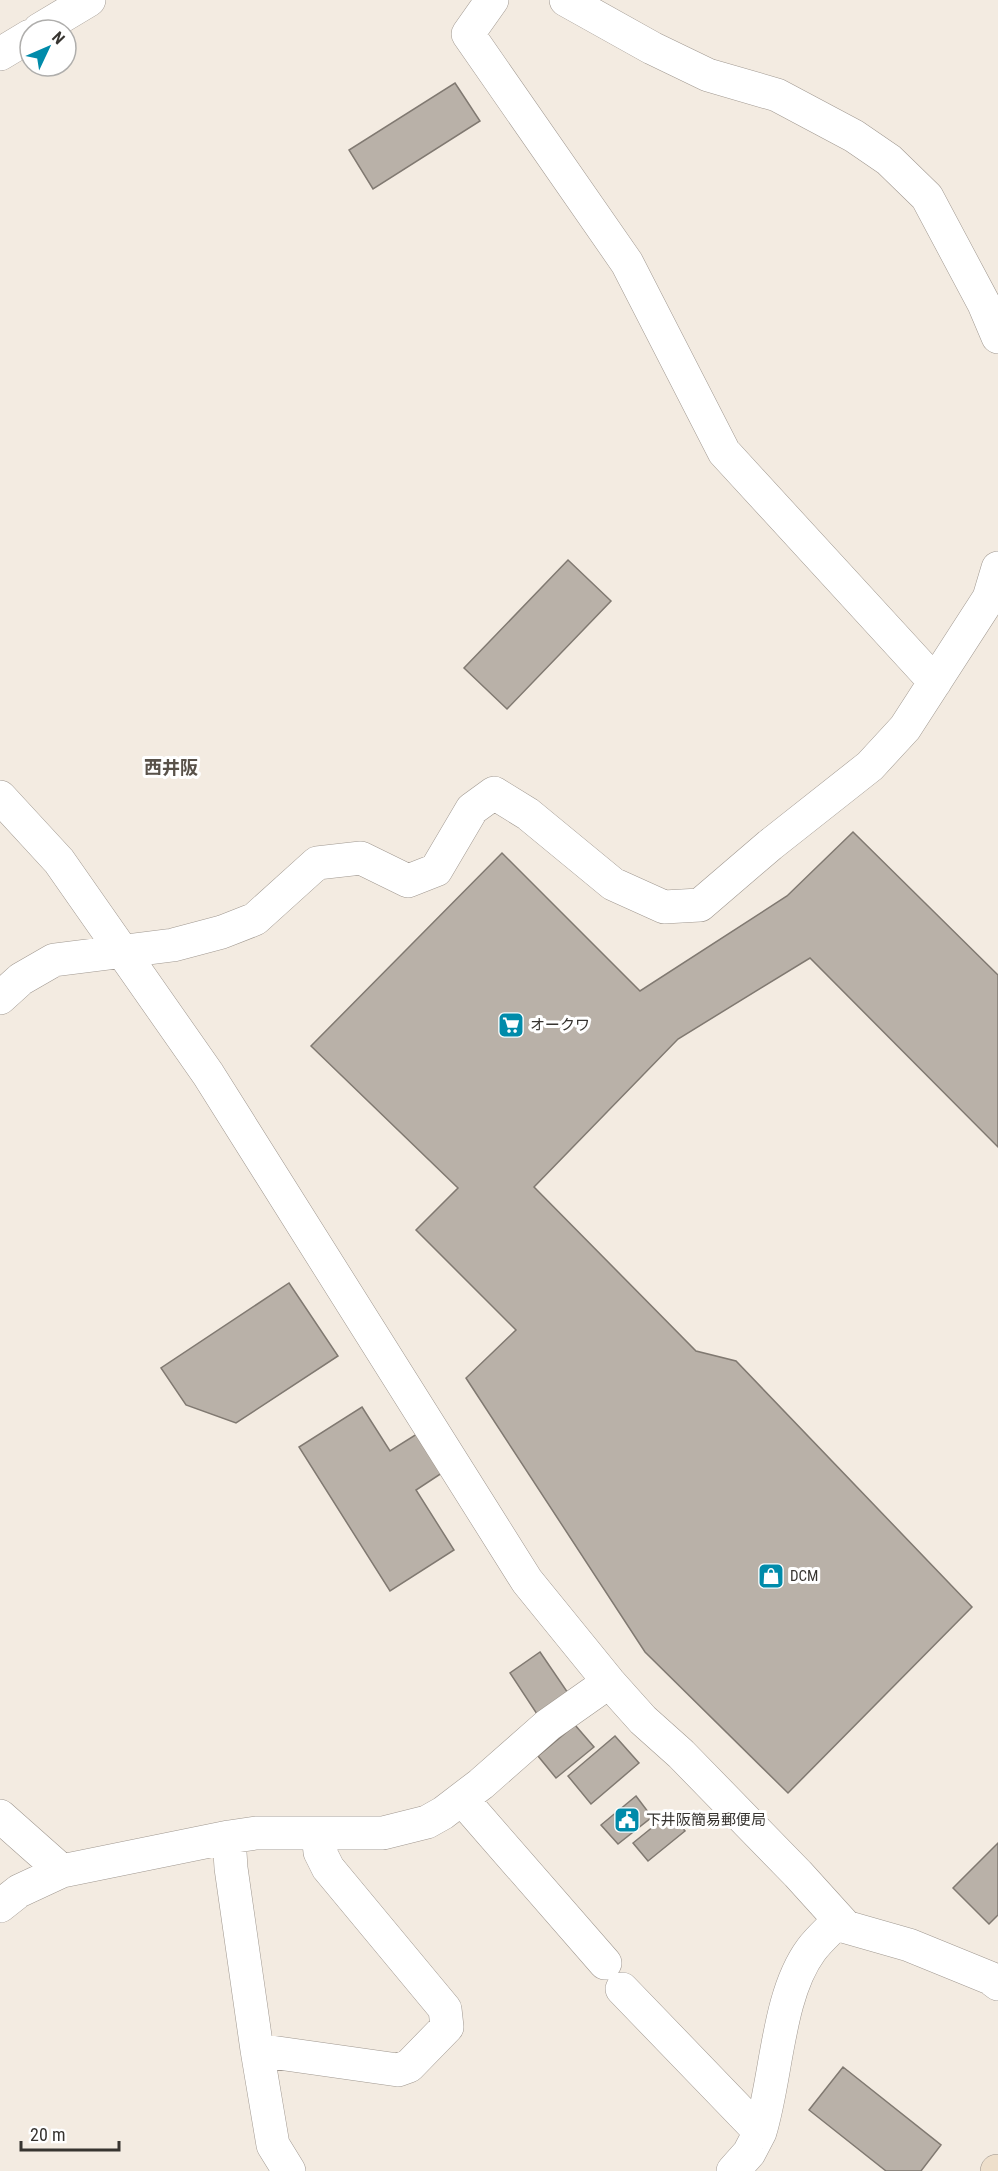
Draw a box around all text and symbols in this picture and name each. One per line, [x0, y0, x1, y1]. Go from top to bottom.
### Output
north arrow [18, 18, 78, 78]
text: N [48, 28, 69, 48]
district label: 西井阪 [144, 757, 198, 778]
supermarket icon: オークワ [496, 1010, 526, 1040]
place label: オークワ [530, 1016, 590, 1034]
shop icon: DCM [756, 1561, 786, 1591]
place label: DCM [790, 1567, 818, 1585]
public building icon: 下井阪簡易郵便局 [612, 1805, 642, 1835]
place label: 下井阪簡易郵便局 [646, 1811, 766, 1829]
scale bar [21, 2114, 118, 2152]
text: 20 m [30, 2124, 65, 2145]

